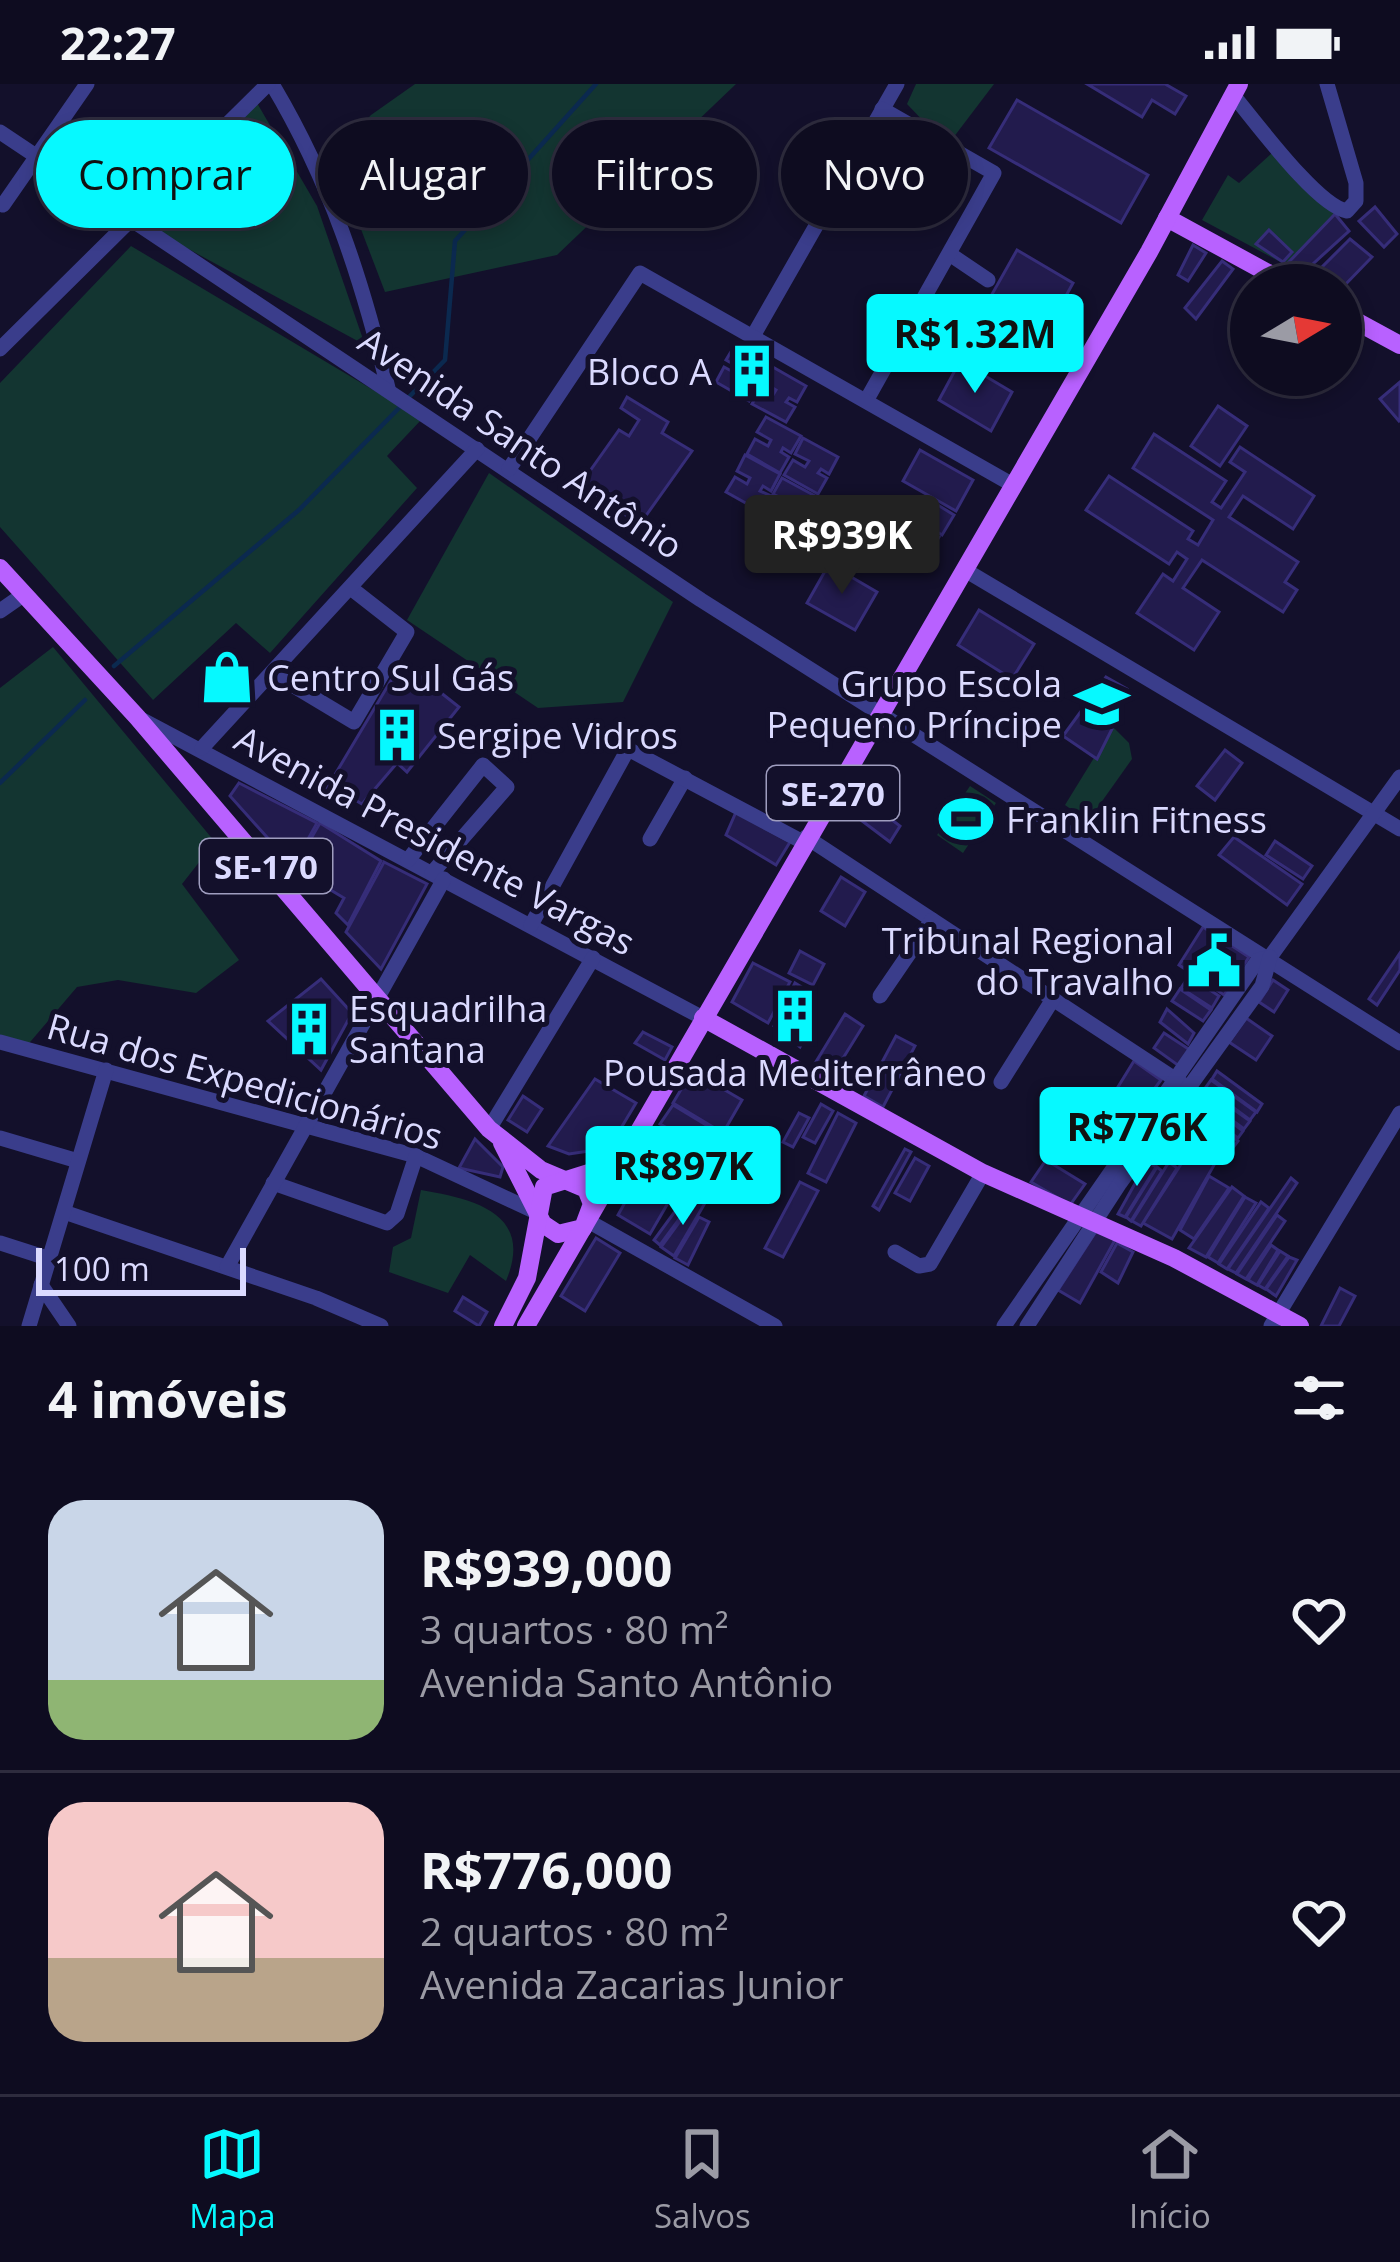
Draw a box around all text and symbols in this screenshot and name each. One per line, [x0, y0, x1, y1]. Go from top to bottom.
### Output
text: 22:27 [60, 12, 176, 73]
chip: Comprar [36, 120, 294, 228]
chip: Alugar [318, 120, 528, 228]
chip: Filtros [552, 120, 757, 228]
chip: Novo [781, 120, 968, 228]
north arrow [1230, 264, 1362, 396]
map controls [1230, 264, 1362, 396]
pin: R$1.32M [864, 294, 1086, 396]
text: R$1.32M [894, 306, 1056, 359]
street label: Avenida Santo Antônio [349, 316, 693, 570]
building icon: Bloco A [723, 342, 781, 400]
place label: Bloco A [587, 347, 712, 396]
pin: R$939K [744, 495, 940, 597]
text: R$939K [772, 507, 912, 560]
shop icon: Centro Sul Gás [198, 648, 256, 706]
place label: Centro Sul Gás [267, 653, 514, 702]
place label: Grupo Escola Pequeno Príncipe [767, 659, 1062, 749]
school or university icon: Grupo Escola Pequeno Príncipe [1073, 675, 1131, 733]
building icon: Sergipe Vidros [368, 706, 426, 764]
place label: Sergipe Vidros [437, 711, 678, 760]
street label: Avenida Presidente Vargas [227, 714, 643, 966]
road number: SE-270 [767, 766, 899, 820]
sports icon: Franklin Fitness [937, 790, 995, 848]
place label: Franklin Fitness [1006, 795, 1267, 844]
road number: SE-170 [200, 839, 332, 893]
place label: Tribunal Regional do Travalho [882, 916, 1174, 1006]
public building icon: Tribunal Regional do Travalho [1185, 932, 1243, 990]
place label: Esquadrilha Santana [349, 984, 547, 1074]
building icon: Pousada Mediterrâneo [766, 987, 824, 1045]
building icon: Esquadrilha Santana [280, 1000, 338, 1058]
street label: Rua dos Expedicionários [42, 1001, 448, 1161]
place label: Pousada Mediterrâneo [603, 1048, 987, 1097]
pin: R$776K [1039, 1087, 1235, 1189]
text: R$776K [1067, 1099, 1207, 1152]
pin: R$897K [585, 1126, 781, 1228]
text: R$897K [613, 1138, 753, 1191]
scale bar [36, 1242, 246, 1295]
text: 100 m [54, 1246, 150, 1291]
text: 4 imóveis [48, 1363, 288, 1433]
icon: filters [1286, 1365, 1352, 1431]
text: R$939,000 [420, 1532, 672, 1602]
icon: home [144, 1548, 288, 1692]
icon: heart [1286, 1587, 1352, 1653]
text: 3 quartos · 80 m² [420, 1602, 729, 1655]
text: Avenida Santo Antônio [420, 1655, 833, 1708]
text: R$776,000 [420, 1834, 672, 1904]
icon: home [144, 1850, 288, 1994]
icon: heart [1286, 1889, 1352, 1955]
text: 2 quartos · 80 m² [420, 1904, 729, 1957]
text: Avenida Zacarias Junior [420, 1957, 844, 2010]
tab: Mapa [189, 2121, 276, 2238]
tab: Salvos [654, 2121, 751, 2238]
tab: Início [1129, 2121, 1211, 2238]

